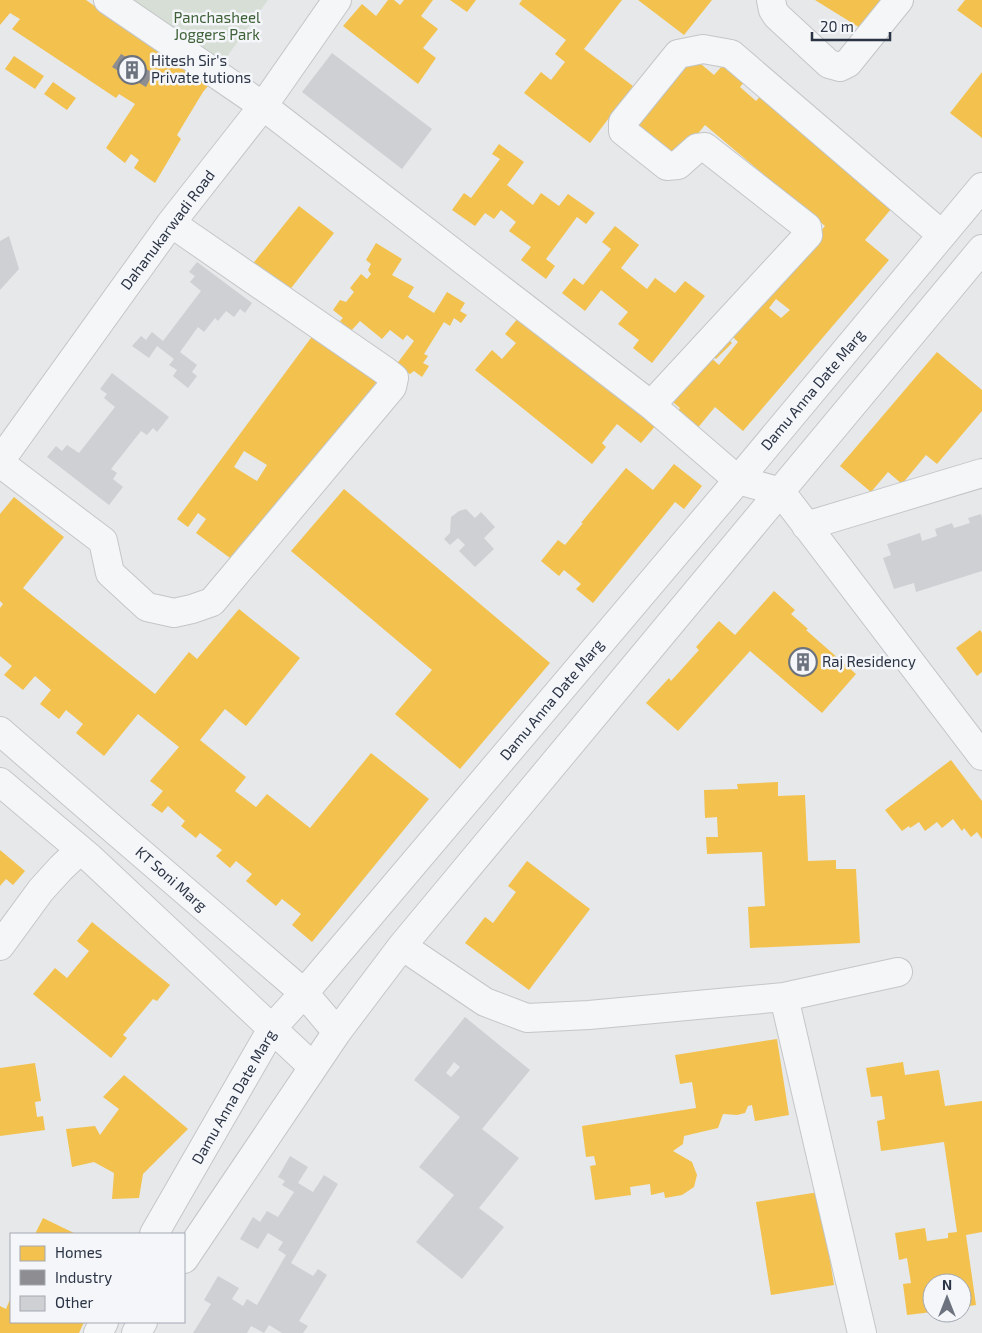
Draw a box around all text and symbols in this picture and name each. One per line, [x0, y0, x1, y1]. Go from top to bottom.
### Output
park label: Panchasheel Joggers Park [174, 8, 261, 43]
scale bar [812, 10, 890, 42]
text: 20 m [820, 17, 854, 35]
place label: Hitesh Sir's Private tutions [151, 51, 251, 86]
building icon: Hitesh Sir's Private tutions [117, 55, 147, 85]
street label: Dahanukarwadi Road [116, 166, 218, 293]
street label: Damu Anna Date Marg [756, 325, 868, 453]
street label: Damu Anna Date Marg [495, 635, 607, 763]
building icon: Raj Residency [788, 647, 818, 677]
place label: Raj Residency [822, 652, 916, 671]
street label: KT Soni Marg [132, 842, 212, 915]
street label: Damu Anna Date Marg [187, 1026, 279, 1167]
legend [10, 1233, 185, 1323]
text: Homes [55, 1243, 102, 1261]
text: Industry [55, 1268, 112, 1286]
north arrow [922, 1273, 972, 1323]
text: N [942, 1276, 952, 1293]
text: Other [55, 1293, 94, 1311]

